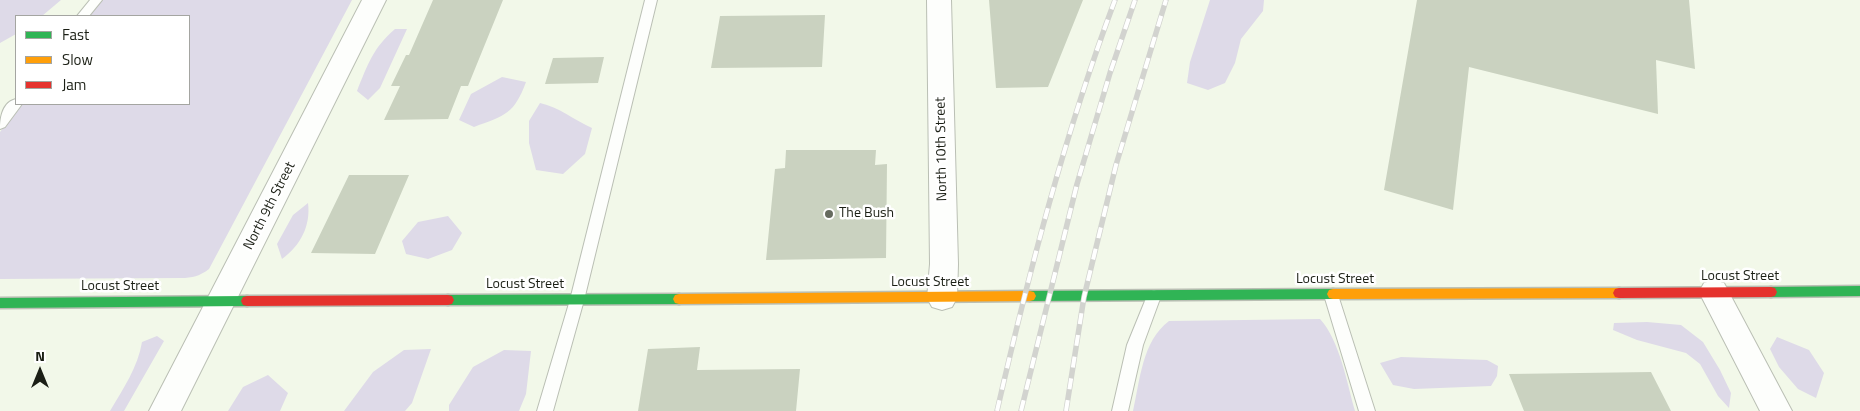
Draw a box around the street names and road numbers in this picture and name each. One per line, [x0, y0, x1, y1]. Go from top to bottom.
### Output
street label: North 10th Street [933, 97, 951, 201]
street label: North 9th Street [241, 159, 299, 253]
street label: Locust Street [1701, 269, 1779, 285]
street label: Locust Street [1296, 272, 1374, 288]
street label: Locust Street [891, 275, 969, 291]
street label: Locust Street [486, 277, 564, 293]
street label: Locust Street [81, 279, 159, 295]

